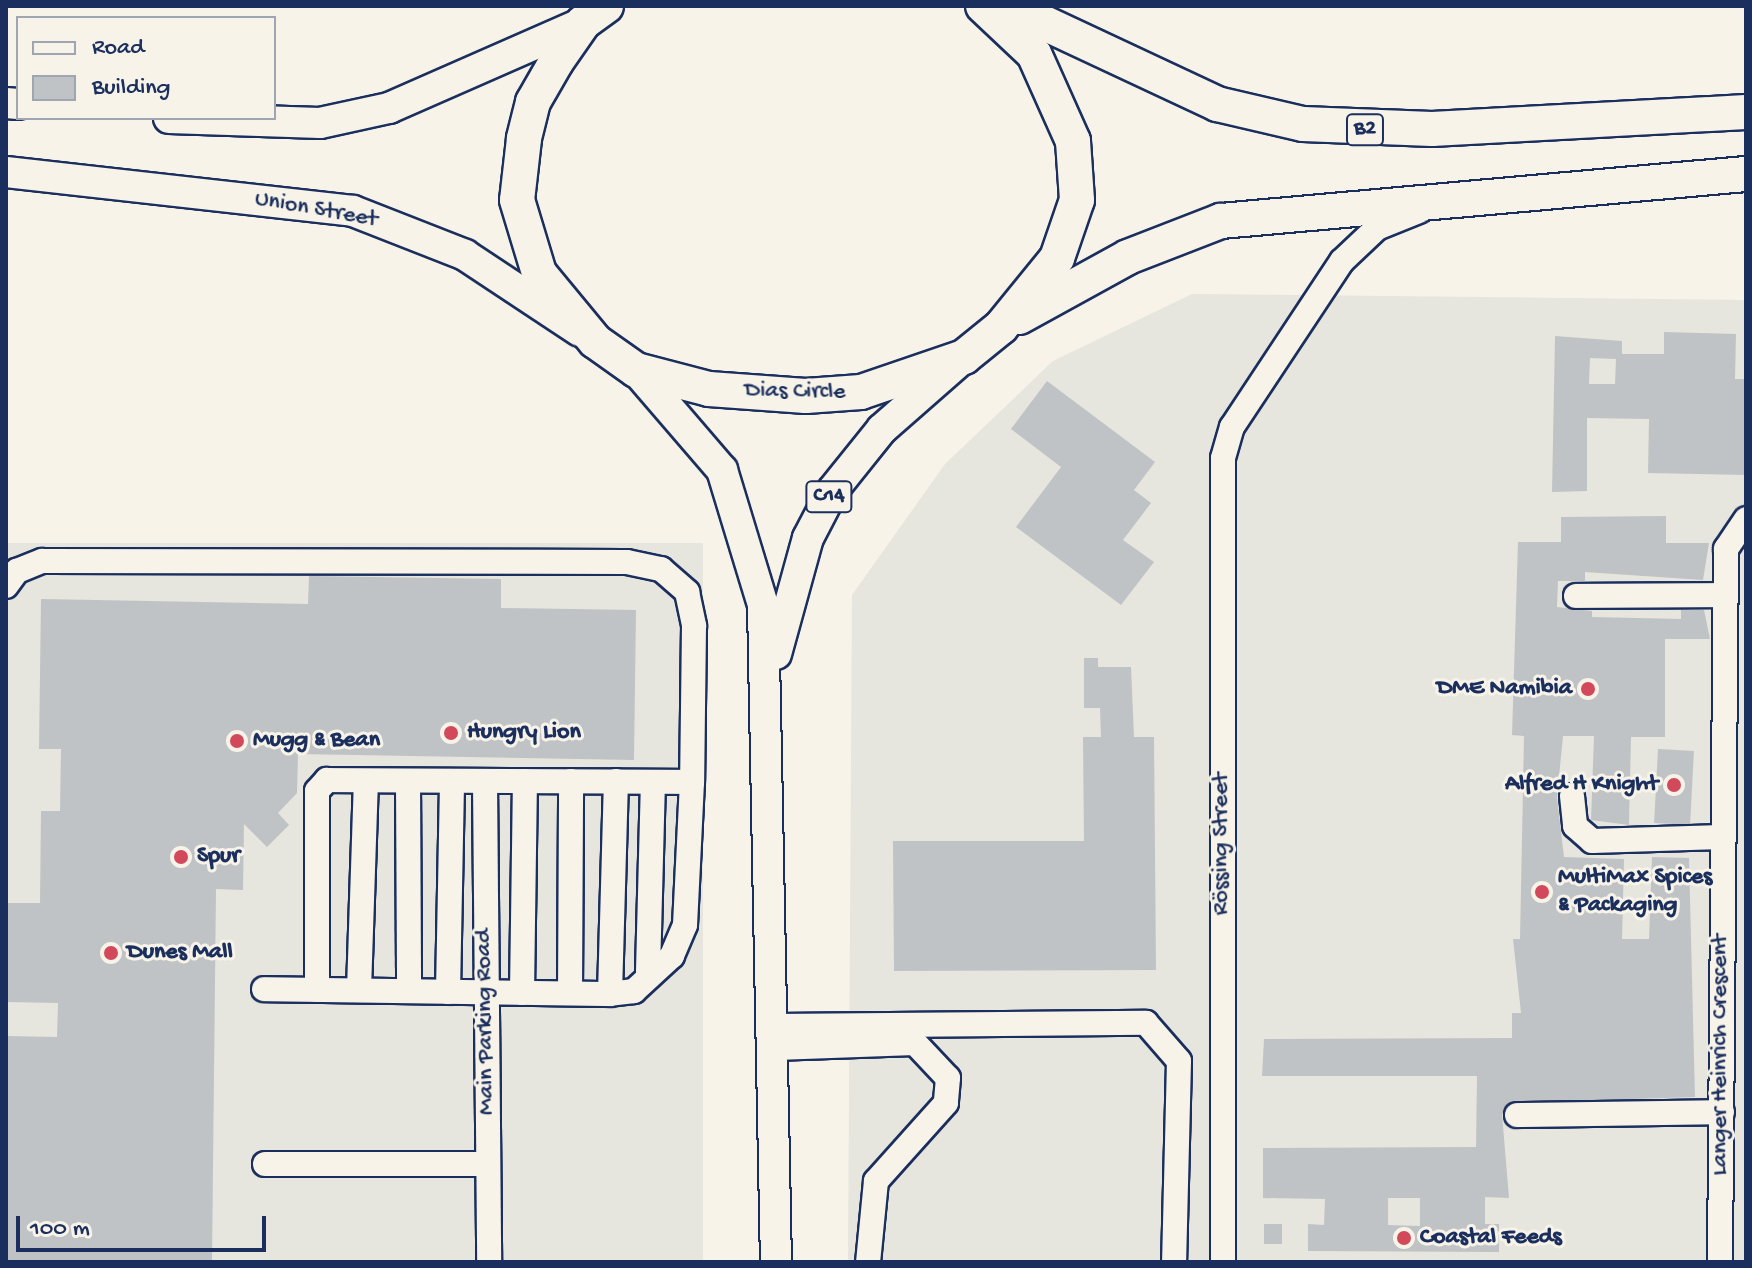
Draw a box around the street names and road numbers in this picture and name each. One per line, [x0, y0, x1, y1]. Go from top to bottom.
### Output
road number: B2 [1345, 112, 1385, 148]
street label: Union Street [252, 185, 380, 235]
street label: Dias Circle [744, 377, 846, 407]
road number: C14 [805, 479, 853, 515]
street label: Rössing Street [1208, 773, 1236, 915]
street label: Main Parking Road [470, 929, 502, 1115]
street label: Langer Heinrich Crescent [1707, 934, 1735, 1176]

